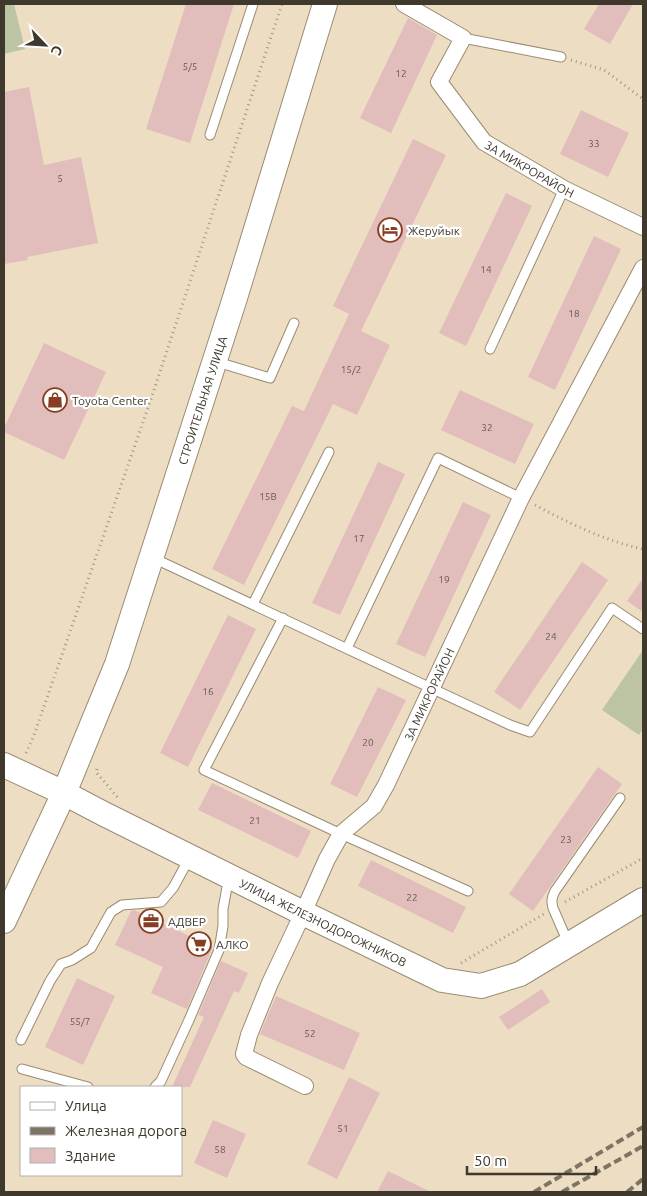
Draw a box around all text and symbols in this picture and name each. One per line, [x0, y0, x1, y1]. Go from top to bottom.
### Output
north arrow [20, 20, 70, 70]
text: С [48, 43, 66, 58]
house number: 5/5 [183, 61, 197, 72]
house number: 12 [395, 68, 407, 79]
street label: 3А МИКРОРАЙОН [483, 138, 576, 199]
house number: 33 [588, 138, 600, 149]
house number: 5 [57, 173, 63, 184]
hotel icon: Жеруйык [377, 217, 403, 243]
place label: Жеруйык [408, 224, 460, 237]
house number: 14 [480, 264, 492, 275]
house number: 18 [568, 308, 580, 319]
street label: СТРОИТЕЛЬНАЯ УЛИЦА [175, 334, 229, 466]
house number: 15/2 [341, 364, 361, 375]
shop icon: Toyota Center [42, 387, 68, 413]
place label: Toyota Center [72, 394, 149, 407]
house number: 32 [481, 422, 493, 433]
house number: 15В [259, 491, 277, 502]
house number: 17 [353, 533, 365, 544]
house number: 19 [438, 574, 450, 585]
house number: 24 [545, 631, 557, 642]
street label: 3А МИКРОРАЙОН [401, 646, 456, 743]
house number: 16 [202, 686, 214, 697]
house number: 20 [362, 737, 374, 748]
house number: 21 [249, 815, 261, 826]
house number: 23 [560, 834, 572, 845]
street label: УЛИЦА ЖЕЛЕЗНОДОРОЖНИКОВ [238, 876, 409, 968]
house number: 22 [406, 892, 418, 903]
office icon: АДВЕР [138, 908, 164, 934]
place label: АДВЕР [168, 915, 206, 928]
supermarket icon: АЛКО [186, 931, 212, 957]
place label: АЛКО [216, 938, 249, 951]
house number: 55/7 [70, 1016, 90, 1027]
house number: 52 [304, 1028, 316, 1039]
legend [20, 1086, 182, 1176]
text: Улица [65, 1097, 107, 1114]
text: Железная дорога [65, 1122, 187, 1139]
house number: 51 [337, 1123, 349, 1134]
house number: 58 [214, 1144, 226, 1155]
scale bar [467, 1144, 596, 1176]
text: Здание [65, 1147, 116, 1164]
text: 50 m [474, 1152, 507, 1169]

